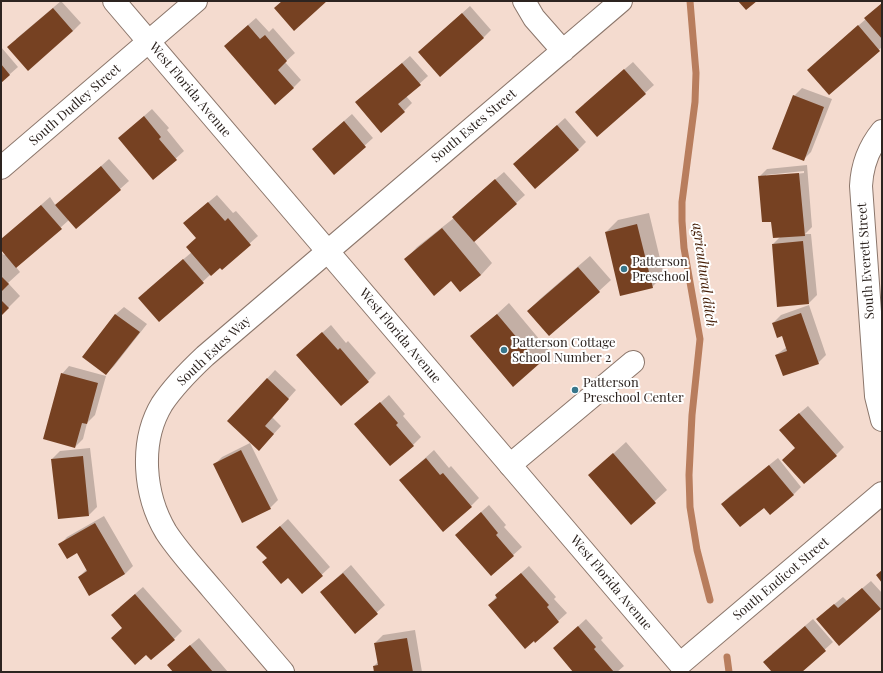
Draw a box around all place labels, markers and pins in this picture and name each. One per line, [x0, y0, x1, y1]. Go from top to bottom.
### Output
place label: Patterson Preschool [632, 254, 689, 285]
marker: Patterson Preschool [619, 264, 629, 274]
place label: Patterson Cottage School Number 2 [512, 335, 616, 366]
marker: Patterson Cottage School Number 2 [499, 345, 509, 355]
place label: Patterson Preschool Center [583, 375, 684, 406]
marker: Patterson Preschool Center [570, 385, 580, 395]

